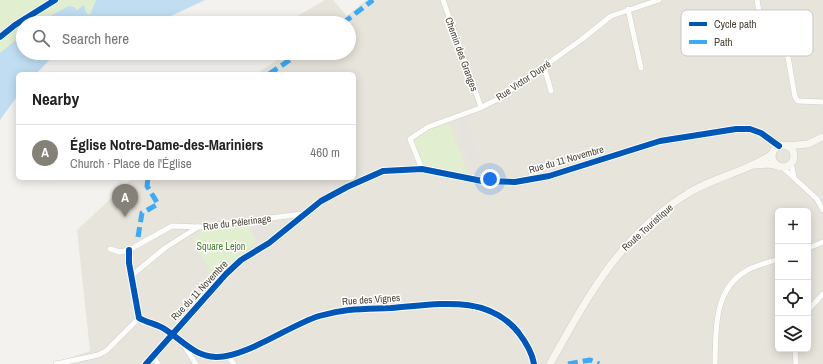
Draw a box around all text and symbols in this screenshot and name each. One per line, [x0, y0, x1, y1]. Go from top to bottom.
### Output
legend [681, 10, 813, 56]
street label: Chemin des Granges [442, 15, 481, 93]
search box [16, 16, 356, 60]
text: Cycle path [714, 17, 757, 31]
icon: search [30, 27, 52, 49]
text: Search here [62, 28, 129, 49]
text: Path [714, 35, 733, 49]
street label: Rue Victor Dupré [493, 57, 553, 103]
text: Nearby [32, 87, 79, 110]
text: Église Notre-Dame-des-Mariniers [70, 134, 263, 155]
street label: Rue du 11 Novembre [527, 142, 606, 176]
text: A [41, 144, 49, 161]
text: 460 m [310, 144, 340, 161]
text: Church · Place de l'Église [70, 155, 192, 172]
your location [480, 169, 500, 189]
pin: A [112, 184, 138, 217]
street label: Route Touristique [619, 201, 676, 254]
map controls [775, 208, 811, 352]
button: + [775, 208, 811, 244]
street label: Rue du Pélerinage [202, 212, 272, 233]
park label: Square Lejon [197, 240, 245, 253]
button: − [775, 244, 811, 280]
street label: Rue du 11 Novembre [168, 257, 231, 323]
button: locate [775, 280, 811, 316]
street label: Rue des Vignes [342, 291, 401, 308]
button: layers [775, 316, 811, 352]

